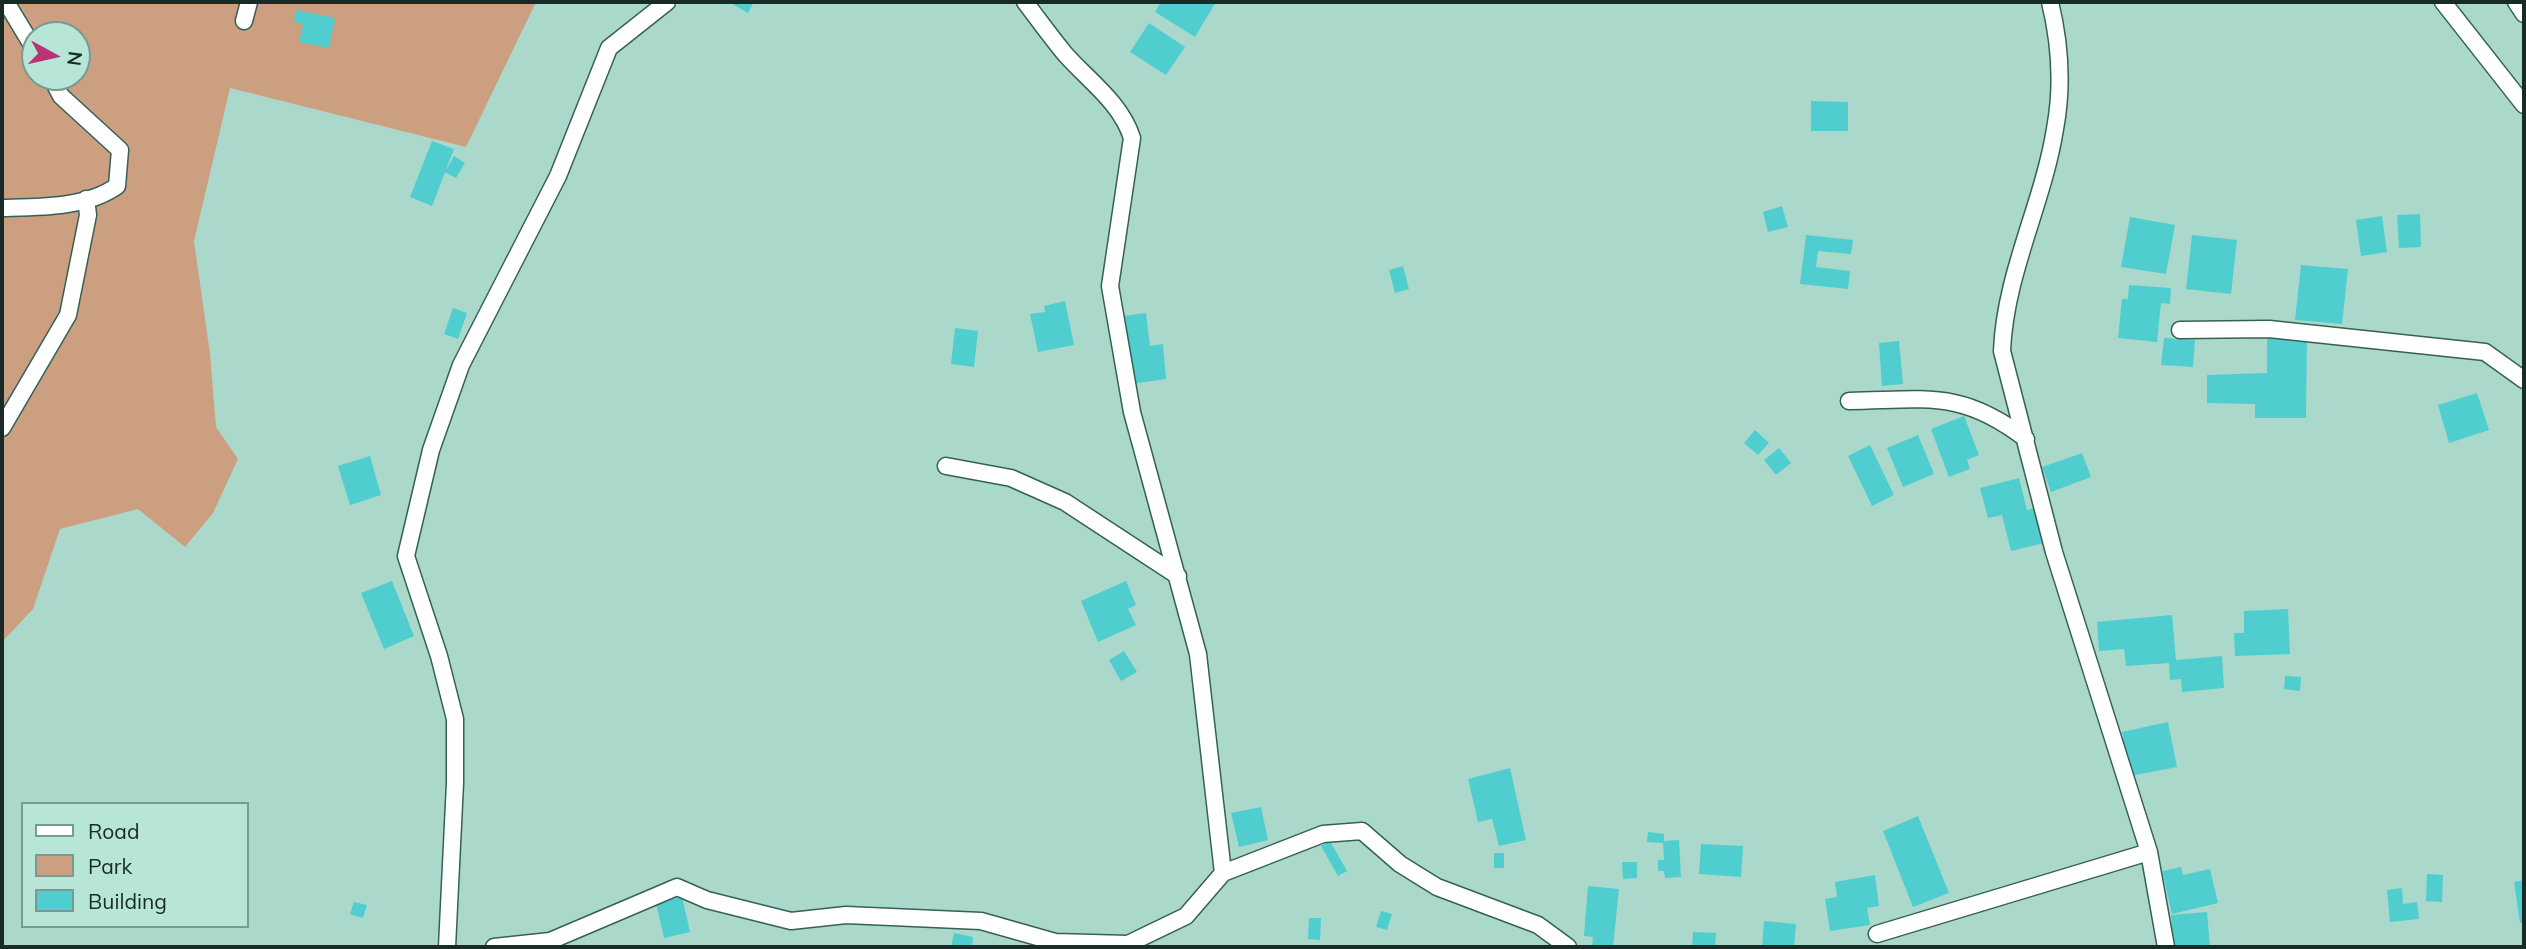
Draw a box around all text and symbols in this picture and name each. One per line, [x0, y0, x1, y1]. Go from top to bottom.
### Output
north arrow [21, 21, 91, 91]
text: N [62, 50, 88, 67]
legend [21, 802, 248, 928]
text: Road [88, 818, 139, 844]
text: Park [88, 853, 132, 879]
text: Building [88, 888, 167, 914]

